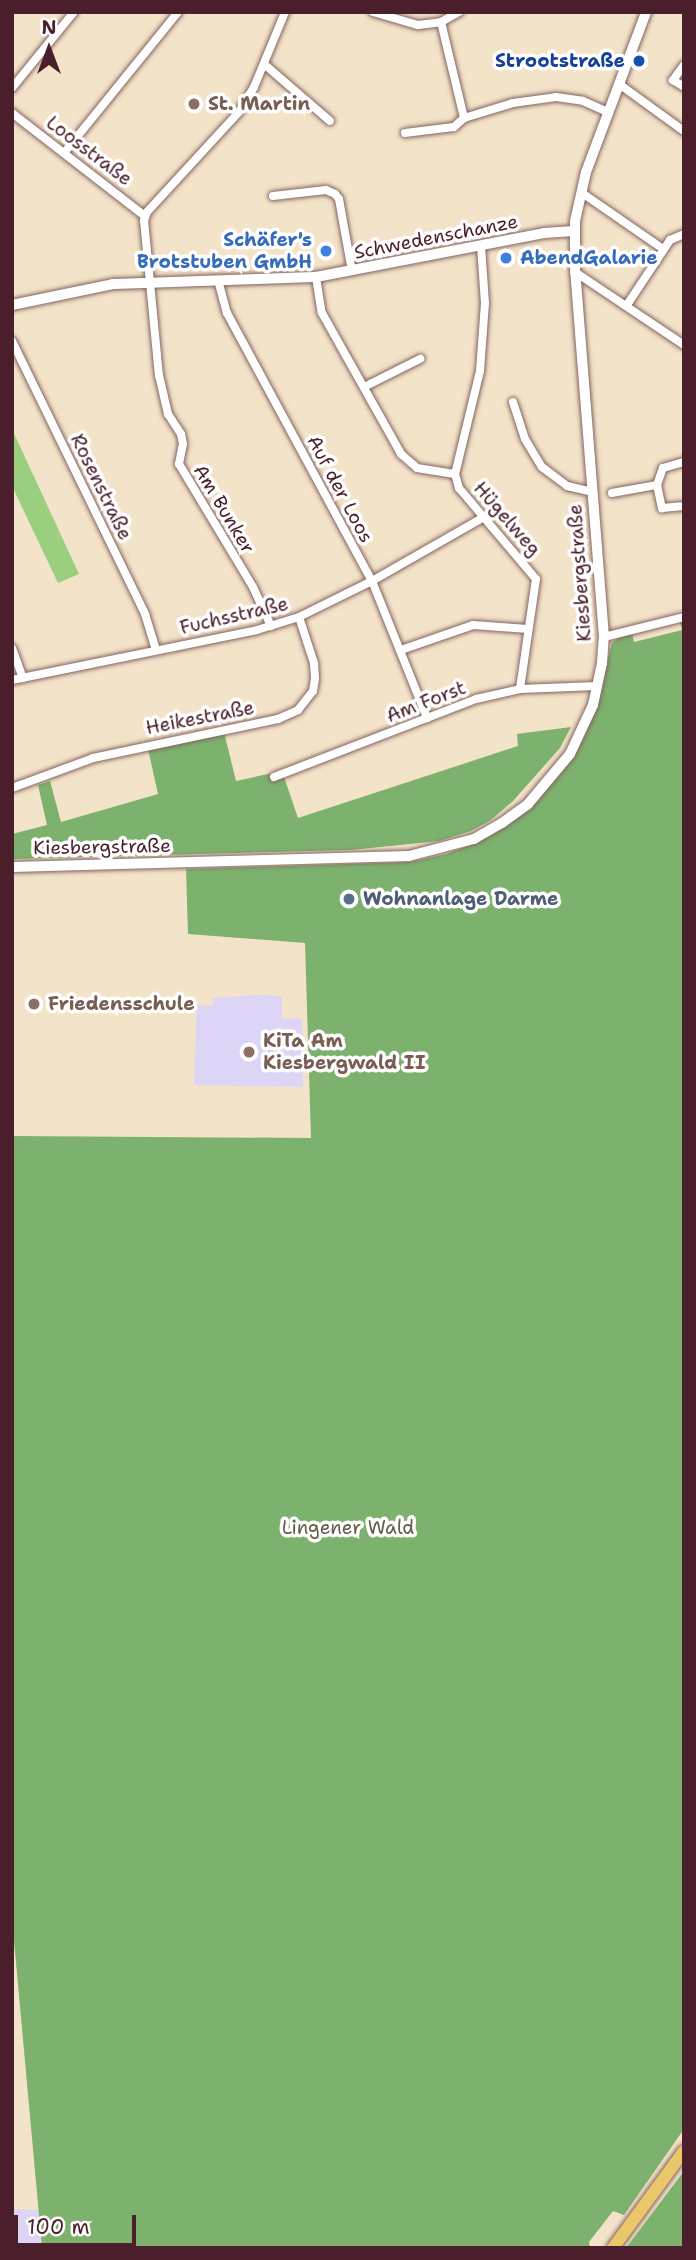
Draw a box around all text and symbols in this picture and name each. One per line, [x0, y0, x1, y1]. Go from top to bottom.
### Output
north arrow [14, 14, 84, 84]
text: N [41, 15, 57, 40]
place label: Strootstraße [495, 50, 625, 72]
marker: Strootstraße [631, 53, 647, 69]
place label: St. Martin [208, 93, 310, 115]
marker: St. Martin [186, 96, 202, 112]
street label: Loosstraße [42, 111, 136, 191]
street label: Schwedenschanze [352, 210, 520, 264]
place label: Schäfer's Brotstuben GmbH [137, 229, 312, 273]
marker: Schäfer's Brotstuben GmbH [318, 243, 334, 259]
place label: AbendGalarie [520, 247, 658, 269]
marker: AbendGalarie [498, 250, 514, 266]
street label: Rosenstraße [66, 430, 136, 544]
street label: Auf der Loos [302, 432, 378, 546]
street label: Am Bunker [189, 460, 259, 558]
street label: Hügelweg [469, 477, 545, 561]
street label: Kiesbergstraße [564, 504, 596, 642]
street label: Fuchsstraße [178, 592, 290, 640]
street label: Am Forst [383, 676, 469, 728]
street label: Heikestraße [144, 696, 256, 740]
street label: Kiesbergstraße [33, 834, 171, 860]
place label: Wohnanlage Darme [363, 888, 558, 910]
marker: Wohnanlage Darme [341, 891, 357, 907]
place label: Friedensschule [48, 993, 195, 1015]
marker: Friedensschule [26, 996, 42, 1012]
place label: KiTa Am Kiesbergwald II [263, 1030, 426, 1074]
marker: KiTa Am Kiesbergwald II [241, 1044, 257, 1060]
park label: Lingener Wald [282, 1517, 414, 1539]
scale bar [18, 2200, 140, 2244]
text: 100 m [27, 2213, 90, 2241]

